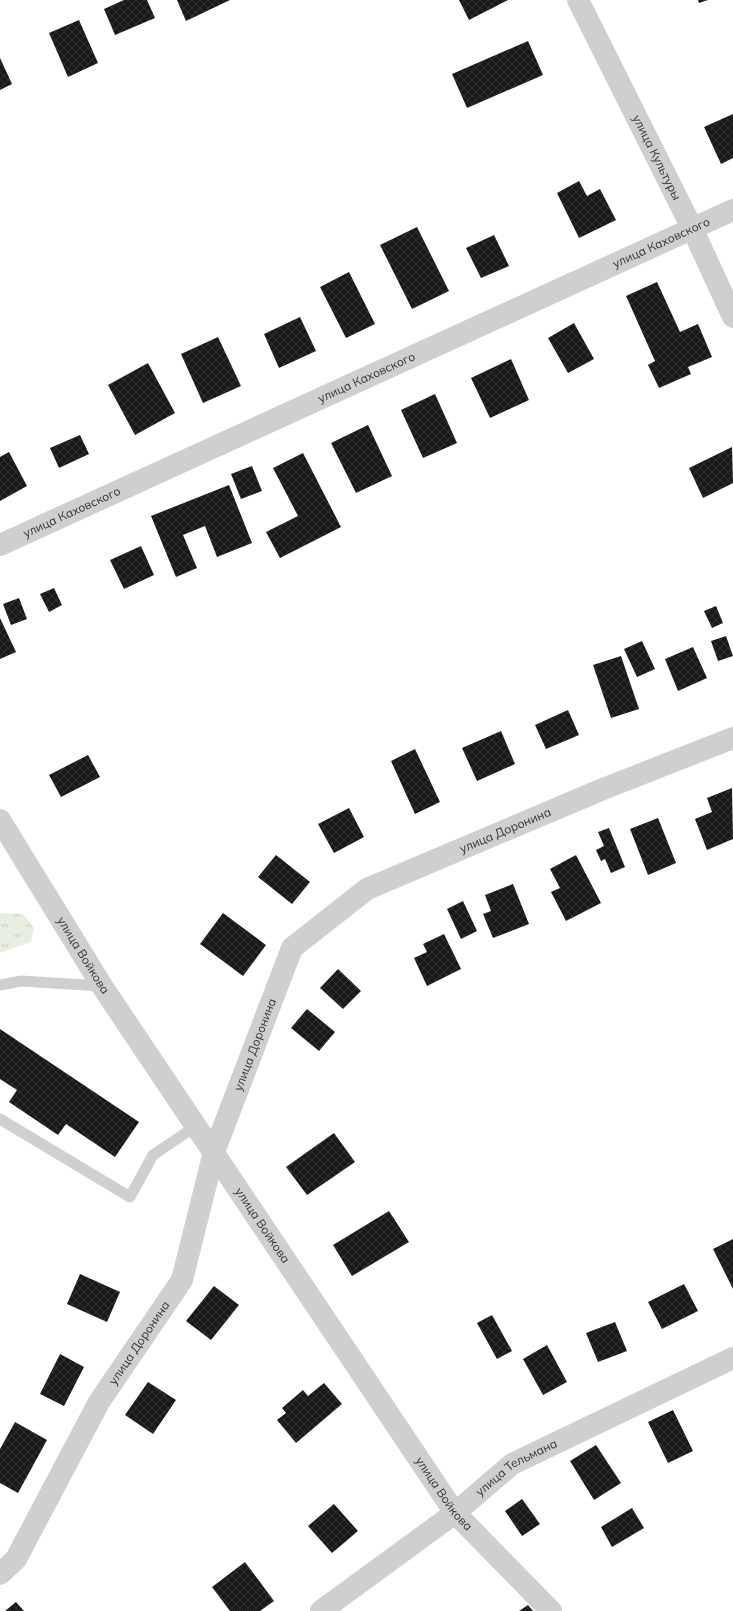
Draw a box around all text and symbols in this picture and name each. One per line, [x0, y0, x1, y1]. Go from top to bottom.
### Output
street label: улица Культуры [630, 112, 685, 202]
street label: улица Каховского [610, 214, 712, 271]
street label: улица Каховского [315, 348, 417, 406]
street label: улица Каховского [21, 483, 123, 540]
street label: улица Доронина [457, 804, 553, 856]
street label: улица Войкова [54, 914, 113, 997]
street label: улица Доронина [230, 996, 279, 1093]
street label: улица Войкова [232, 1184, 293, 1266]
street label: улица Доронина [105, 1298, 173, 1387]
street label: улица Тельмана [472, 1436, 559, 1499]
street label: улица Войкова [412, 1454, 476, 1533]

